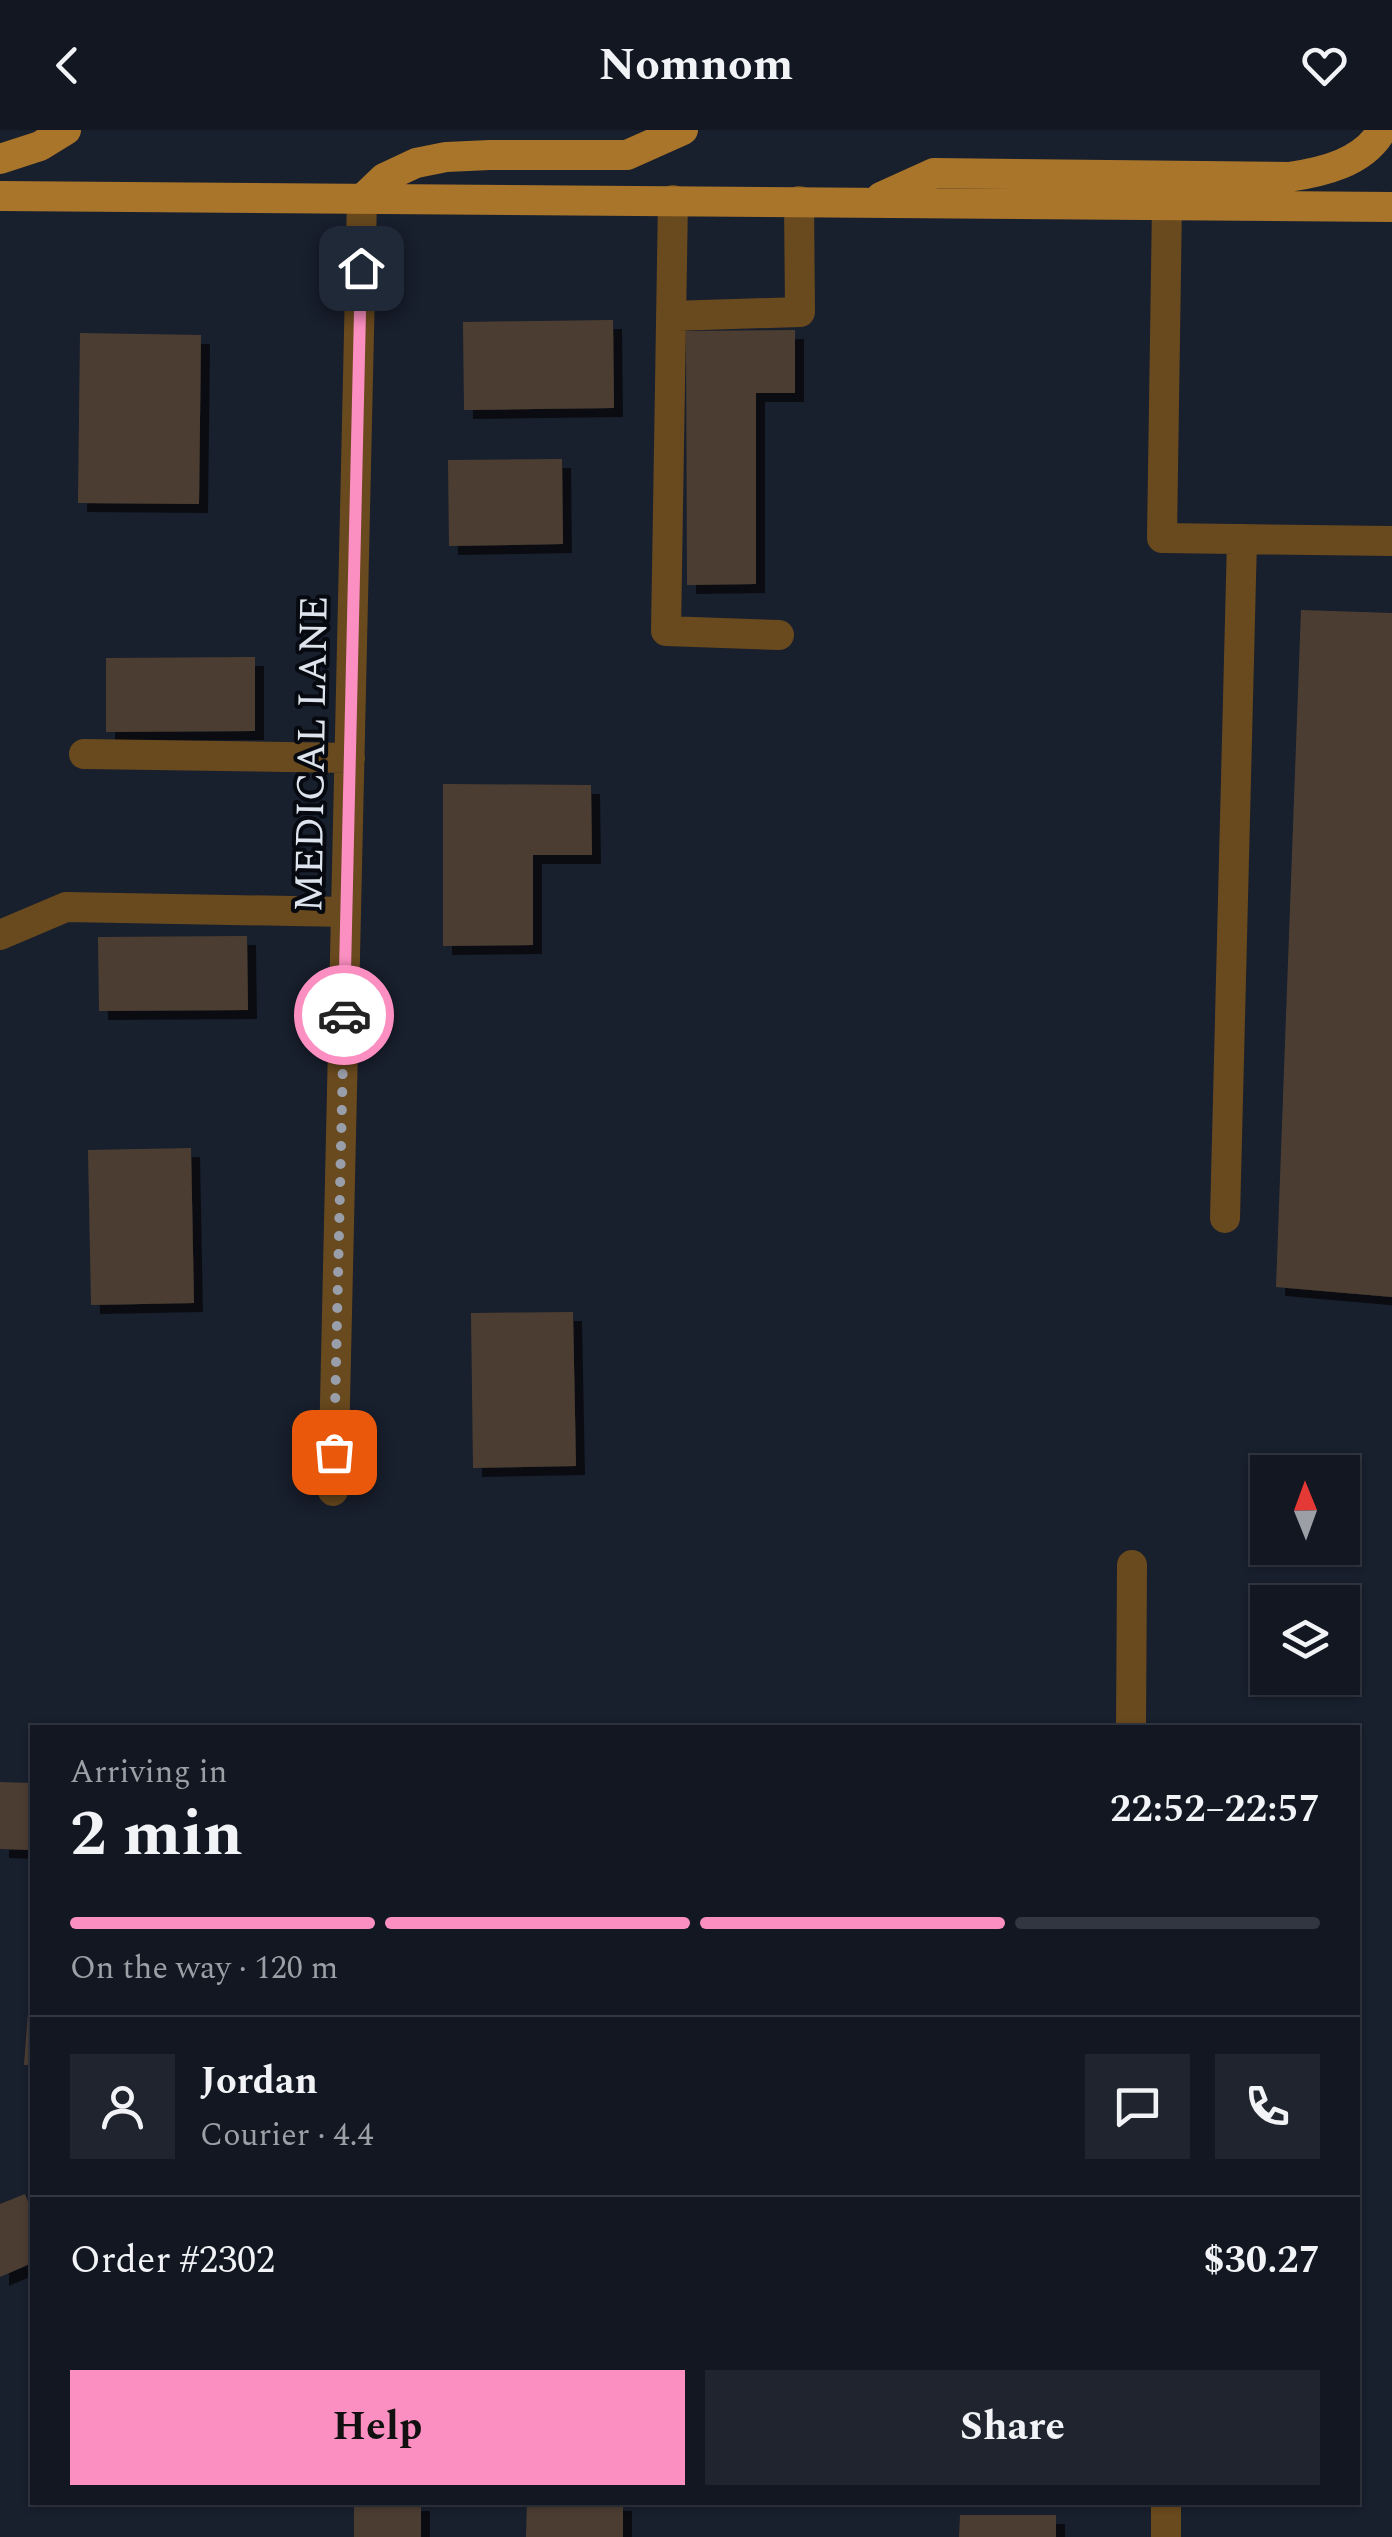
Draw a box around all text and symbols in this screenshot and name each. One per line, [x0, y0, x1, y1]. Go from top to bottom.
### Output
text: Nomnom [599, 31, 793, 100]
icon: back [40, 38, 95, 93]
icon: heart [1297, 38, 1352, 93]
pin [319, 226, 404, 311]
icon: home [334, 241, 389, 296]
street label: MEDICAL LANE [279, 595, 346, 913]
courier [294, 965, 394, 1065]
icon: car [317, 988, 372, 1043]
pin [292, 1410, 377, 1495]
icon: bag [307, 1425, 362, 1480]
north arrow [1250, 1455, 1360, 1565]
map controls [1250, 1455, 1360, 1695]
button: layers [1250, 1585, 1360, 1695]
text: Arriving in [70, 1748, 227, 1797]
text: 22:52–22:57 [1110, 1781, 1320, 1839]
text: 2 min [70, 1785, 243, 1884]
text: On the way · 120 m [70, 1944, 338, 1993]
text: Jordan [200, 2053, 318, 2111]
button: person [70, 2054, 175, 2159]
button: chat [1085, 2054, 1190, 2159]
button: phone [1215, 2054, 1320, 2159]
text: Courier · 4.4 [200, 2111, 373, 2160]
text: Order #2302 [70, 2232, 275, 2290]
text: $30.27 [1203, 2232, 1320, 2290]
button: Help [70, 2370, 685, 2485]
button: Share [705, 2370, 1320, 2485]

